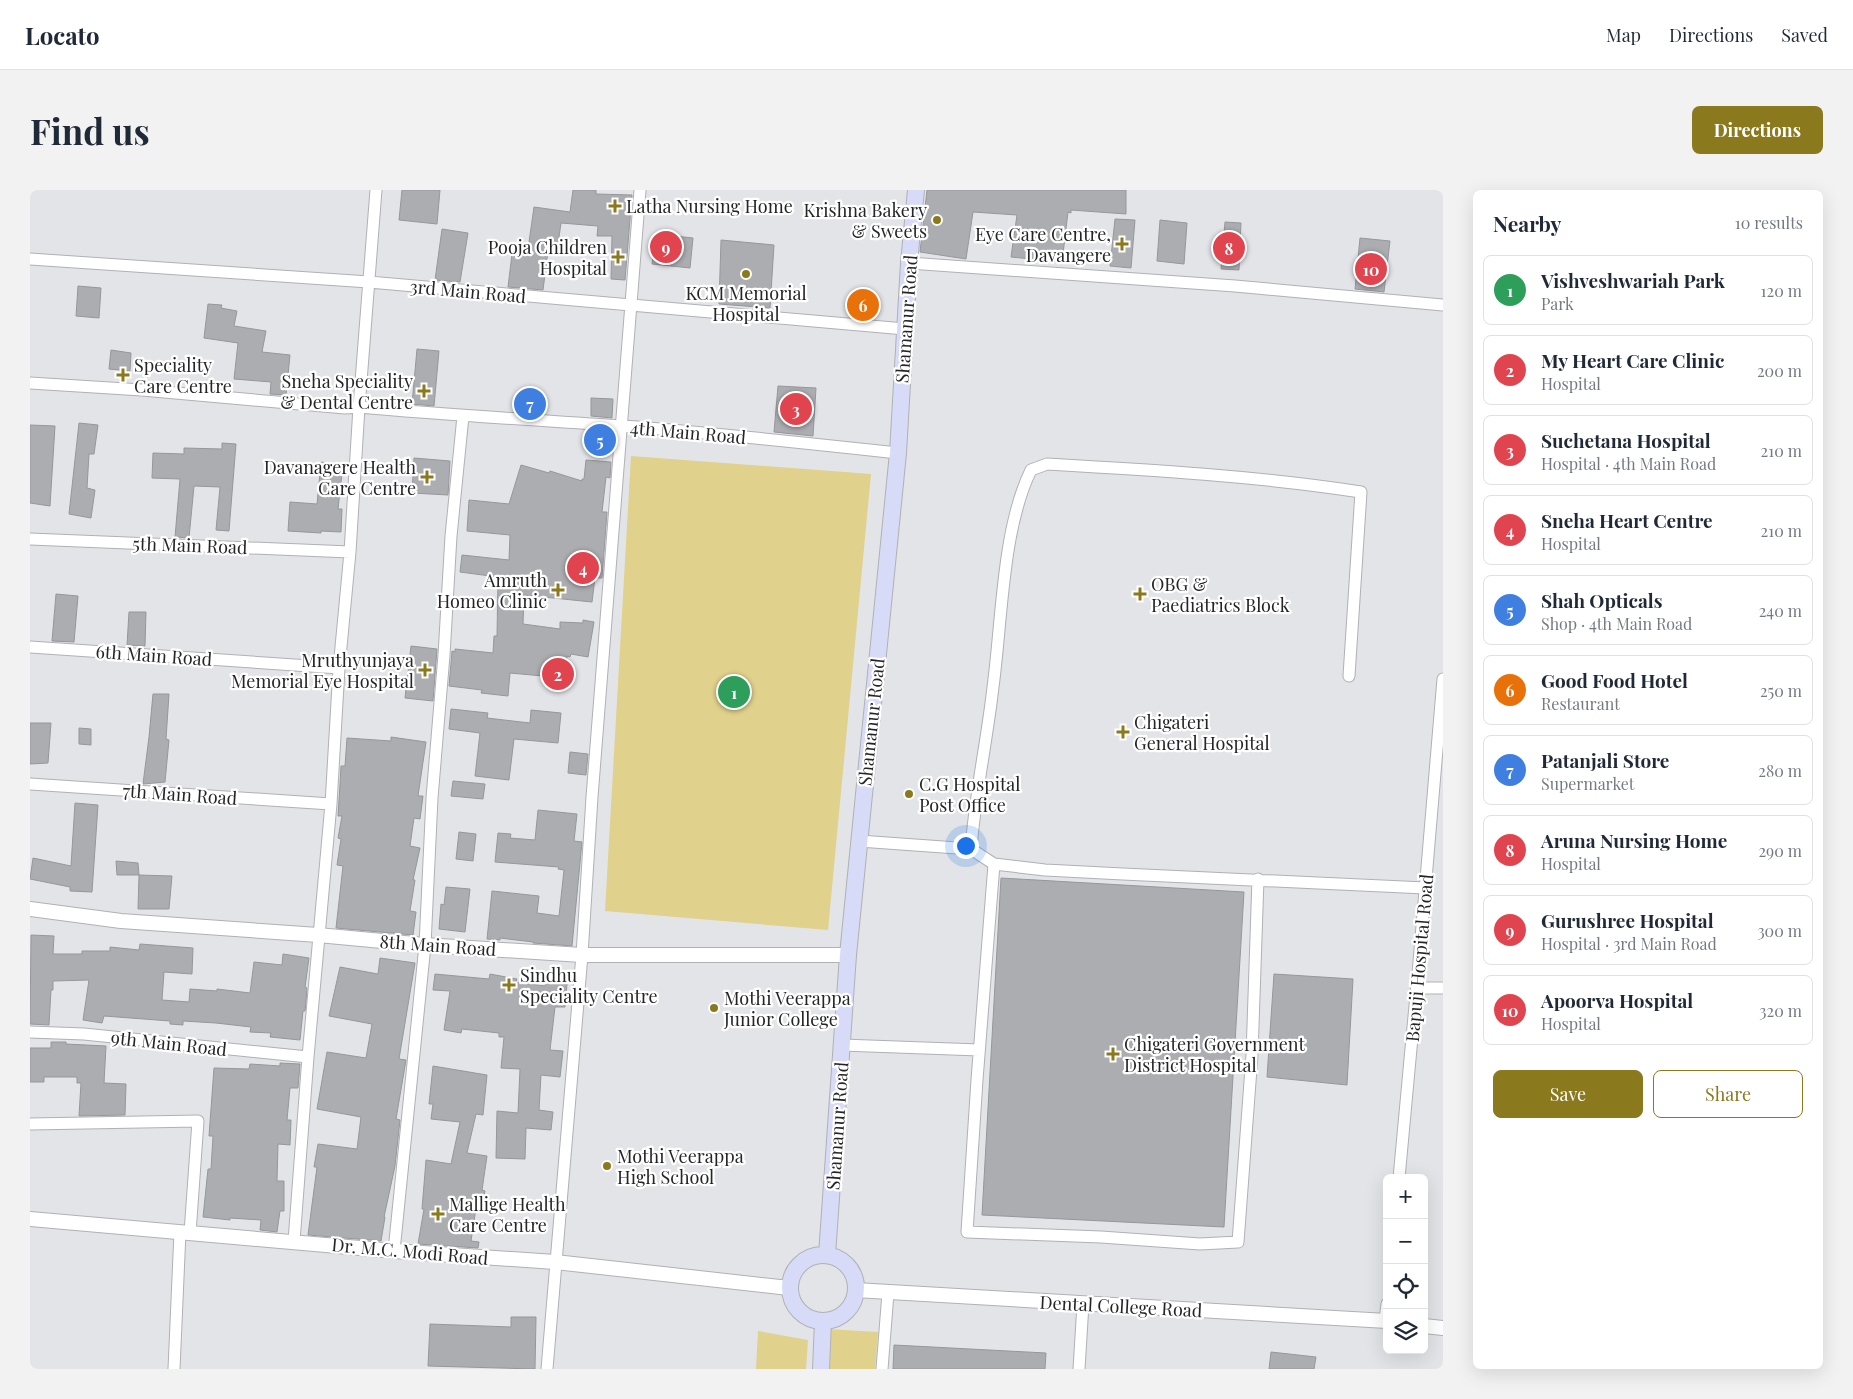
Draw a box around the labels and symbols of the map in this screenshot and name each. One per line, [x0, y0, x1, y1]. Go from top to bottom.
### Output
place label: Latha Nursing Home [626, 194, 793, 218]
place label: Krishna Bakery & Sweets [804, 198, 927, 243]
marker: Latha Nursing Home [608, 199, 622, 213]
marker: Krishna Bakery & Sweets [931, 214, 943, 226]
place label: Eye Care Centre, Davangere [975, 222, 1111, 267]
pin: 9 [650, 228, 682, 266]
pin: 8 [1213, 229, 1245, 267]
place label: Pooja Children Hospital [488, 235, 607, 280]
marker: Eye Care Centre, Davangere [1115, 237, 1129, 251]
marker: Pooja Children Hospital [611, 250, 625, 264]
pin: 10 [1355, 250, 1387, 288]
street label: Shamanur Road [890, 254, 922, 384]
marker: KCM Memorial Hospital [740, 268, 752, 280]
street label: 3rd Main Road [409, 274, 528, 308]
place label: KCM Memorial Hospital [685, 281, 807, 326]
pin: 6 [847, 286, 879, 324]
place label: Speciality Care Centre [134, 353, 232, 398]
marker: Speciality Care Centre [116, 368, 130, 382]
place label: Sneha Speciality & Dental Centre [280, 369, 413, 414]
marker: Sneha Speciality & Dental Centre [417, 384, 431, 398]
pin: 7 [514, 385, 546, 423]
pin: 3 [780, 390, 812, 428]
street label: 4th Main Road [629, 415, 748, 449]
pin: 5 [584, 421, 616, 459]
place label: Davanagere Health Care Centre [264, 455, 416, 500]
marker: Davanagere Health Care Centre [420, 470, 434, 484]
street label: 5th Main Road [132, 531, 248, 559]
pin: 4 [567, 549, 599, 587]
place label: Amruth Homeo Clinic [437, 568, 547, 613]
place label: OBG & Paediatrics Block [1151, 572, 1290, 617]
marker: Amruth Homeo Clinic [551, 583, 565, 597]
marker: OBG & Paediatrics Block [1133, 587, 1147, 601]
street label: 6th Main Road [95, 639, 214, 671]
place label: Mruthyunjaya Memorial Eye Hospital [231, 648, 414, 693]
pin: 2 [542, 655, 574, 693]
street label: Shamanur Road [852, 656, 890, 787]
marker: Mruthyunjaya Memorial Eye Hospital [418, 663, 432, 677]
pin: 1 [718, 673, 750, 711]
place label: Chigateri General Hospital [1134, 710, 1270, 755]
marker: Chigateri General Hospital [1116, 725, 1130, 739]
place label: C.G Hospital Post Office [919, 772, 1020, 817]
street label: 7th Main Road [122, 778, 239, 810]
marker: C.G Hospital Post Office [903, 788, 915, 800]
your location [953, 833, 979, 859]
street label: Bapuji Hospital Road [1400, 872, 1438, 1043]
street label: 8th Main Road [379, 929, 498, 961]
place label: Sindhu Speciality Centre [520, 963, 658, 1008]
marker: Sindhu Speciality Centre [502, 978, 516, 992]
place label: Mothi Veerappa Junior College [723, 986, 851, 1031]
marker: Mothi Veerappa Junior College [708, 1002, 720, 1014]
street label: 9th Main Road [110, 1025, 229, 1061]
place label: Chigateri Government District Hospital [1124, 1032, 1306, 1077]
marker: Chigateri Government District Hospital [1106, 1047, 1120, 1061]
street label: Shamanur Road [821, 1061, 853, 1191]
place label: Mothi Veerappa High School [617, 1144, 744, 1189]
marker: Mothi Veerappa High School [601, 1160, 613, 1172]
place label: Mallige Health Care Centre [449, 1192, 566, 1237]
marker: Mallige Health Care Centre [431, 1207, 445, 1221]
street label: Dr. M.C. Modi Road [331, 1232, 490, 1270]
street label: Dental College Road [1039, 1290, 1204, 1322]

